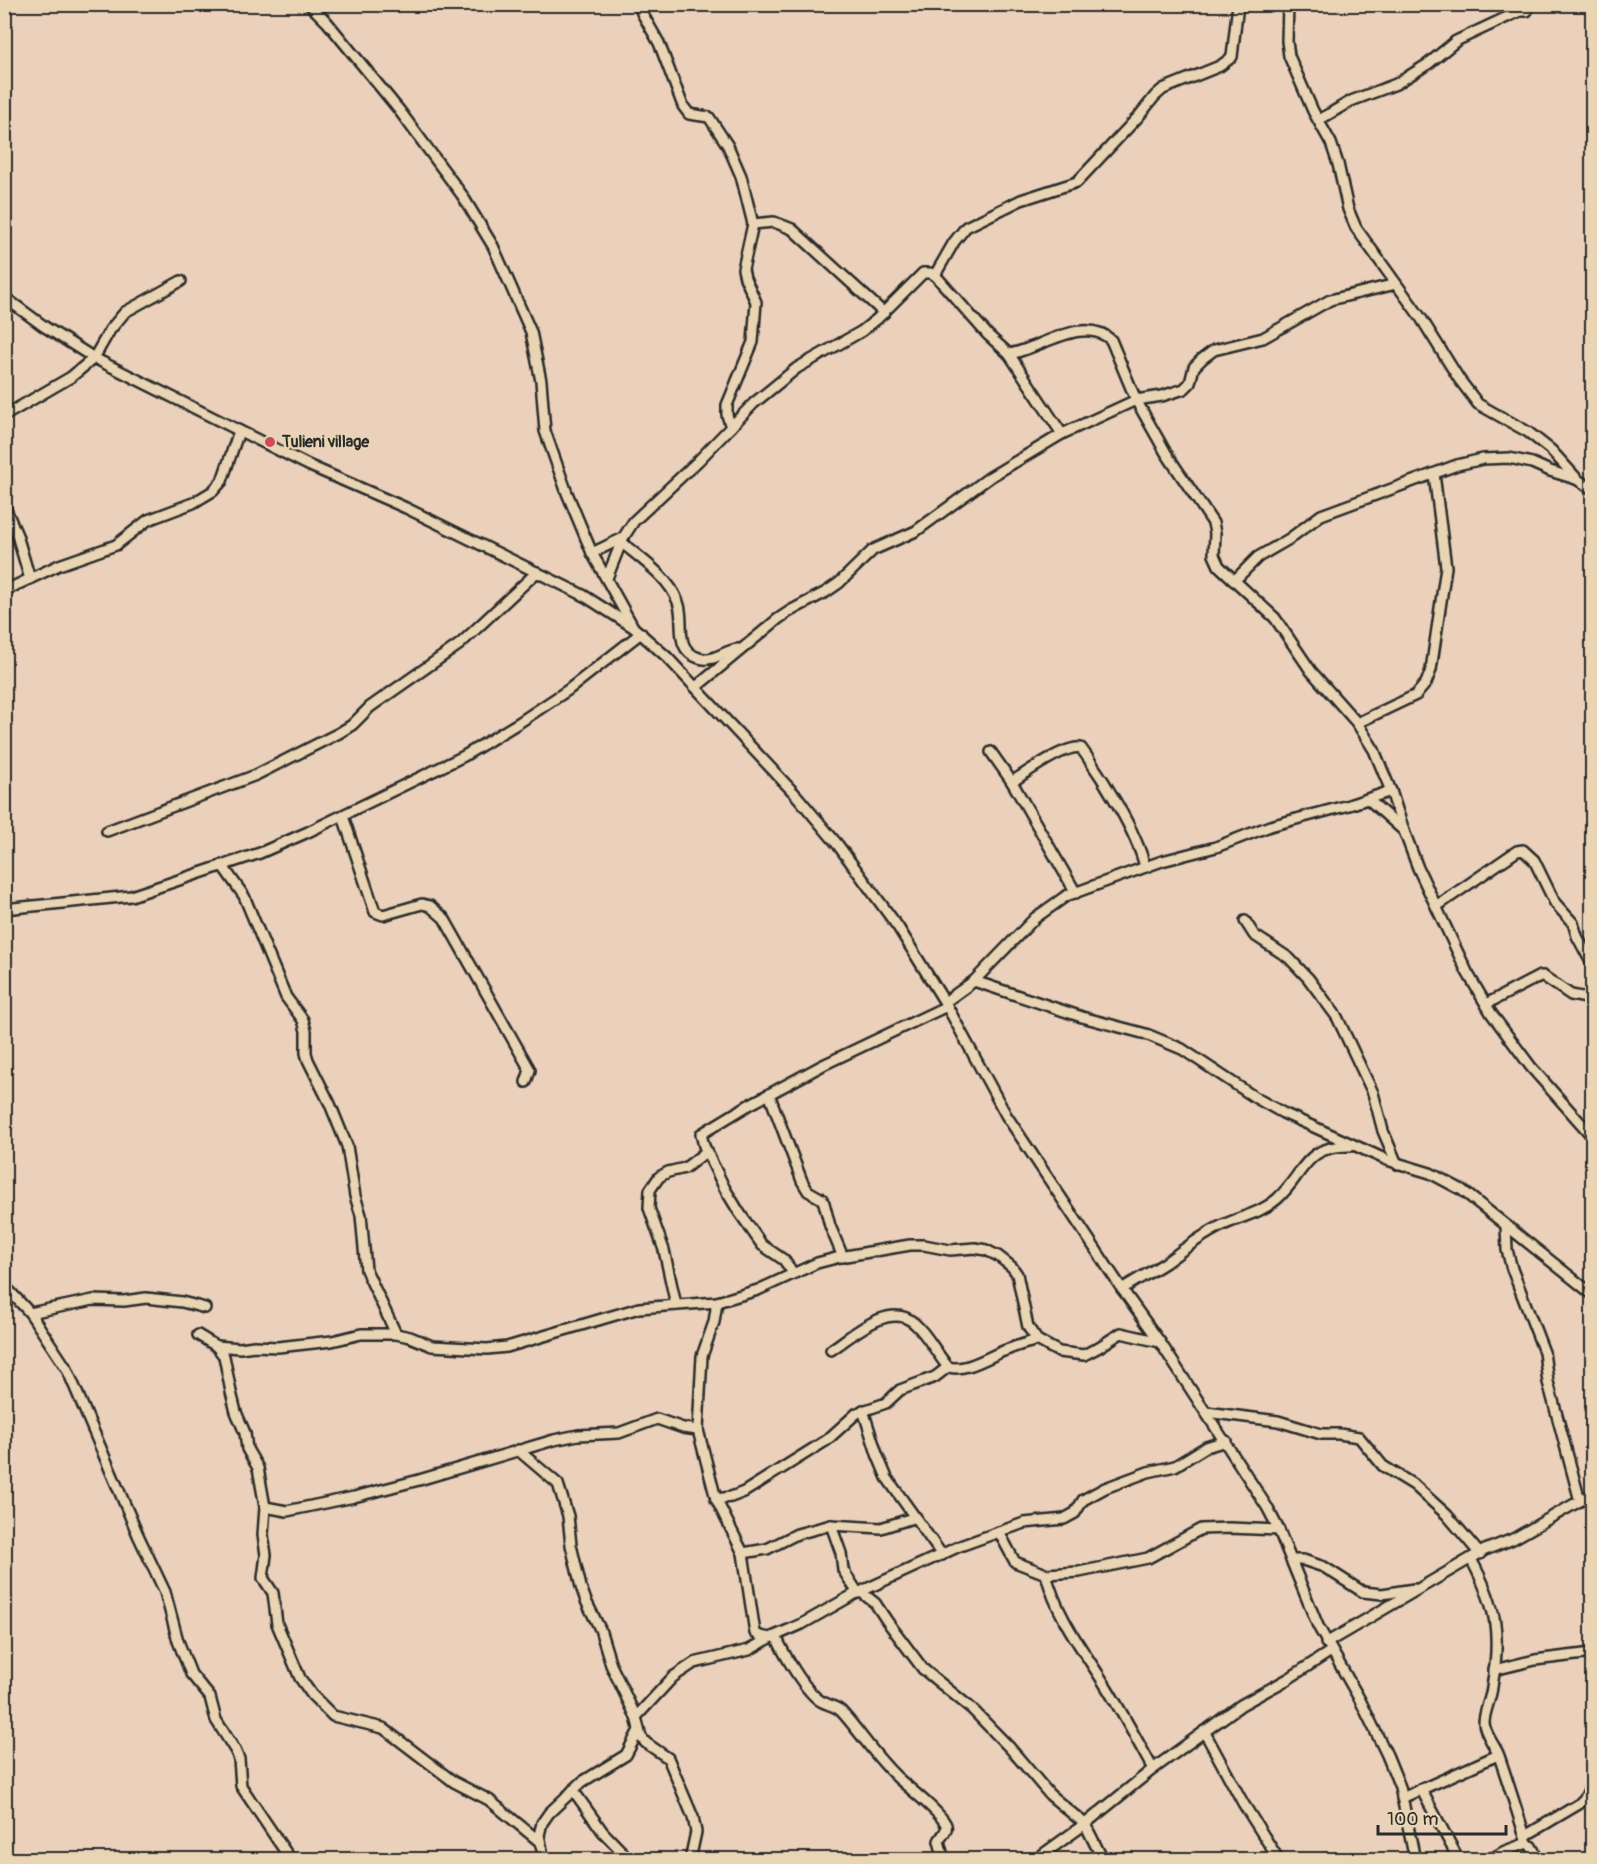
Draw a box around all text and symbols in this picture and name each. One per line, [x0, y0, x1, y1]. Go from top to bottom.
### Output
place label: Tulieni village [281, 432, 370, 452]
marker: Tulieni village [263, 435, 277, 449]
scale bar [1378, 1798, 1506, 1836]
text: 100 m [1387, 1808, 1439, 1831]

